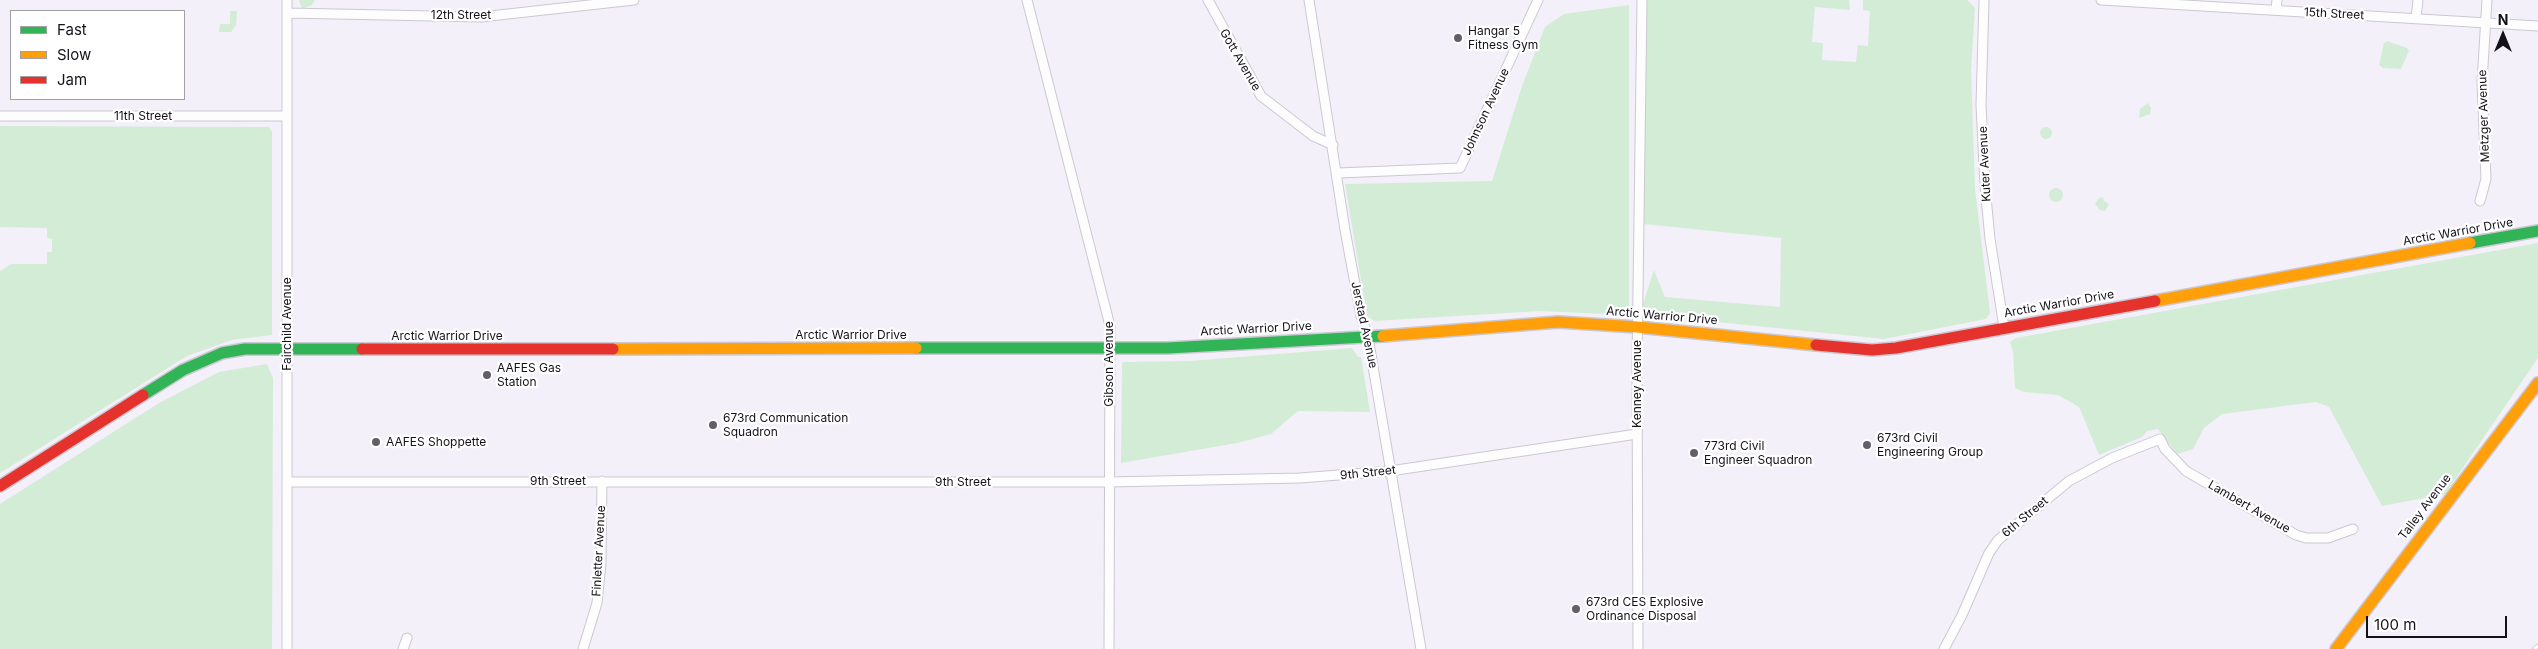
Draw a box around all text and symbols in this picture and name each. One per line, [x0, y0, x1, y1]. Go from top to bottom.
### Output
street label: 15th Street [2303, 5, 2365, 23]
street label: 12th Street [431, 8, 491, 22]
legend [10, 10, 185, 100]
north arrow [2478, 10, 2528, 60]
text: N [2498, 11, 2508, 28]
text: Fast [57, 20, 87, 39]
place label: Hangar 5 Fitness Gym [1468, 24, 1538, 52]
street label: Gott Avenue [1216, 26, 1264, 94]
marker: Hangar 5 Fitness Gym [1452, 32, 1464, 44]
text: Slow [57, 45, 91, 64]
street label: Johnson Avenue [1460, 66, 1512, 158]
street label: Metzger Avenue [2475, 69, 2493, 163]
text: Jam [57, 70, 87, 89]
street label: 11th Street [114, 109, 172, 123]
street label: Kuter Avenue [1976, 126, 1994, 202]
street label: Arctic Warrior Drive [2402, 215, 2514, 249]
street label: Fairchild Avenue [280, 277, 294, 371]
street label: Jerstad Avenue [1348, 280, 1380, 370]
street label: Arctic Warrior Drive [2003, 287, 2115, 321]
street label: Arctic Warrior Drive [1606, 304, 1718, 328]
street label: Arctic Warrior Drive [1200, 319, 1312, 339]
street label: Gibson Avenue [1102, 321, 1116, 407]
street label: Arctic Warrior Drive [795, 328, 907, 342]
street label: Arctic Warrior Drive [391, 329, 503, 343]
street label: Kenney Avenue [1630, 340, 1644, 428]
place label: AAFES Gas Station [497, 361, 561, 389]
marker: AAFES Gas Station [481, 369, 493, 381]
place label: 673rd Communication Squadron [723, 411, 848, 439]
marker: 673rd Communication Squadron [707, 419, 719, 431]
place label: 673rd Civil Engineering Group [1877, 431, 1983, 459]
place label: AAFES Shoppette [386, 435, 486, 449]
marker: AAFES Shoppette [370, 436, 382, 448]
place label: 773rd Civil Engineer Squadron [1704, 439, 1812, 467]
marker: 673rd Civil Engineering Group [1861, 439, 1873, 451]
marker: 773rd Civil Engineer Squadron [1688, 447, 1700, 459]
street label: 9th Street [1339, 463, 1397, 483]
street label: Talley Avenue [2396, 471, 2454, 543]
street label: 9th Street [530, 474, 586, 488]
street label: 9th Street [935, 475, 991, 489]
street label: Lambert Avenue [2205, 478, 2293, 536]
street label: 6th Street [1999, 494, 2051, 540]
street label: Finletter Avenue [589, 505, 609, 597]
place label: 673rd CES Explosive Ordinance Disposal [1586, 595, 1703, 623]
marker: 673rd CES Explosive Ordinance Disposal [1570, 603, 1582, 615]
scale bar [2368, 606, 2509, 638]
text: 100 m [2374, 615, 2416, 634]

